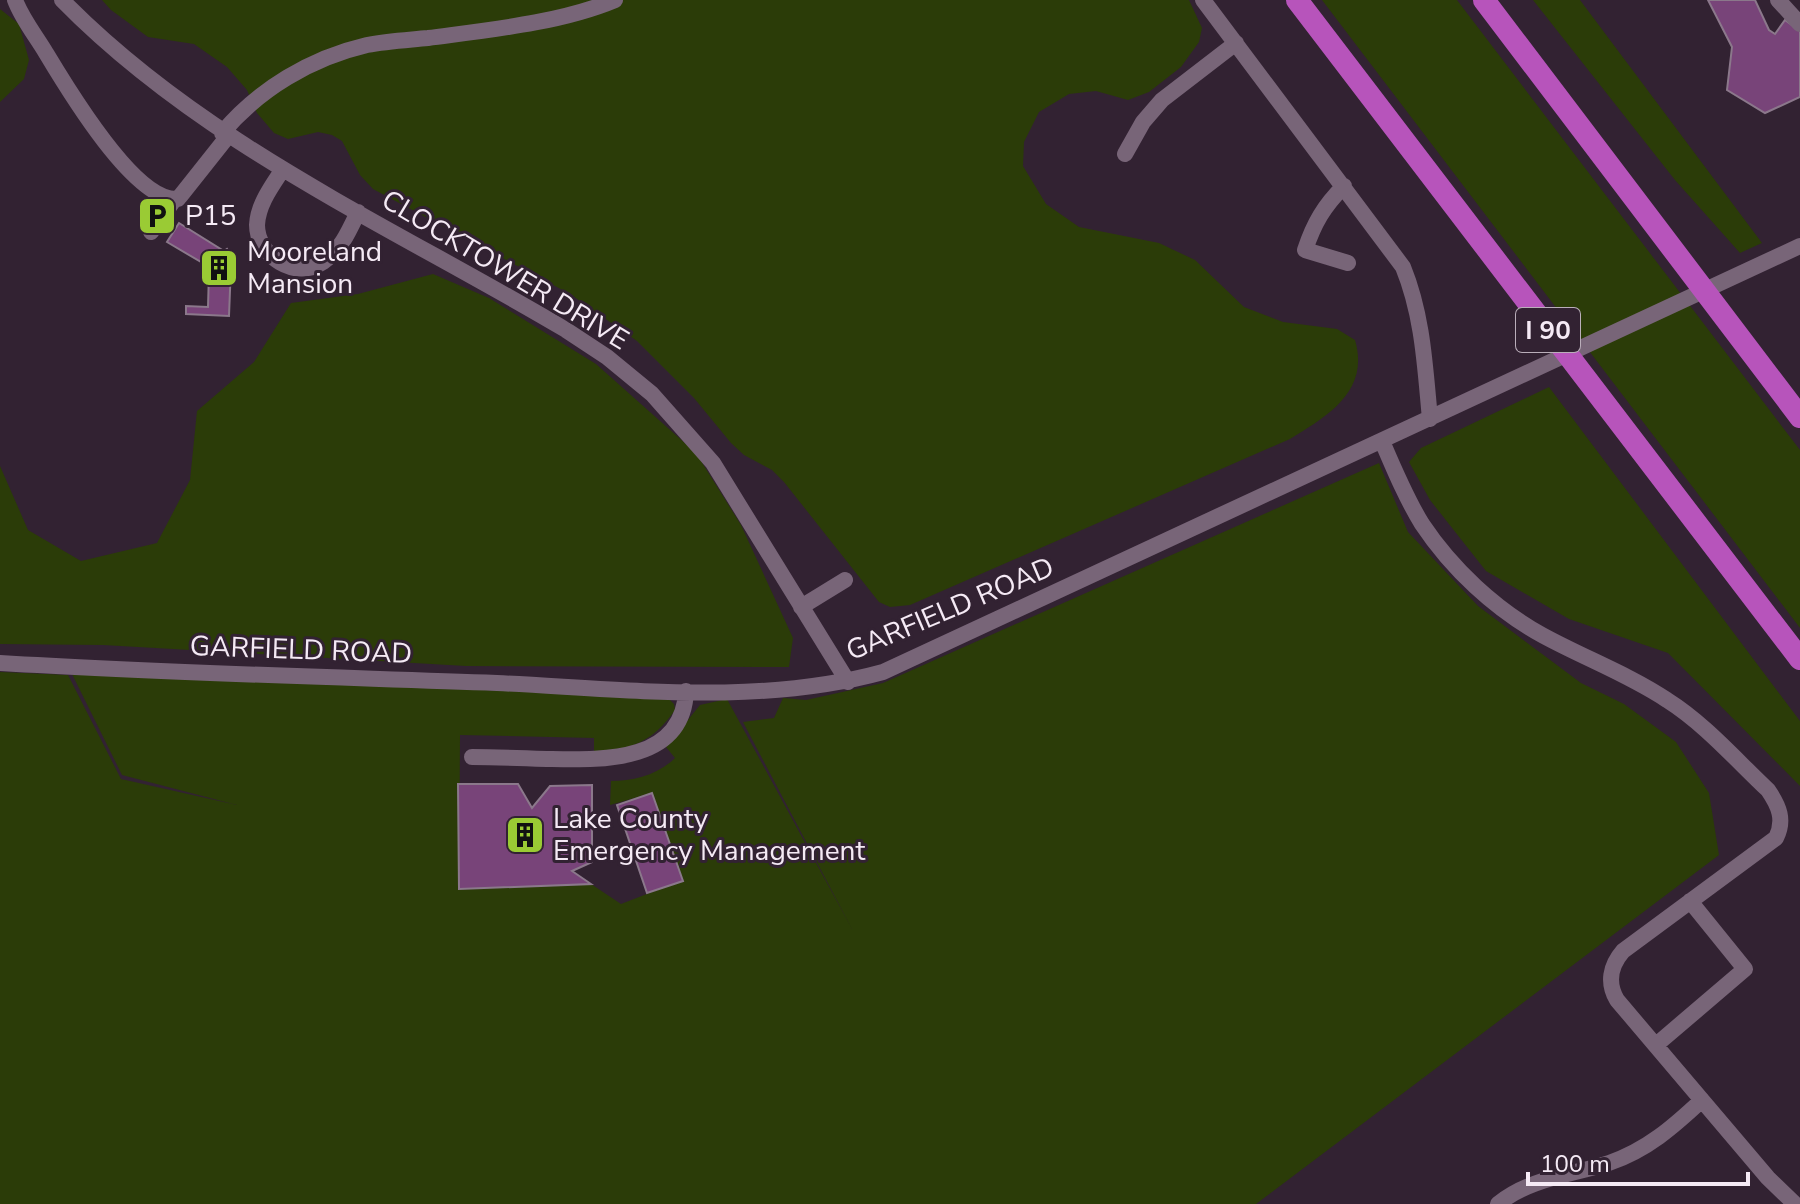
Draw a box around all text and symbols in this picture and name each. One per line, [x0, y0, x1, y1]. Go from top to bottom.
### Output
street label: CLOCKTOWER DRIVE [374, 181, 636, 359]
parking icon: P15 [136, 195, 178, 237]
place label: P15 [185, 197, 236, 235]
place label: Mooreland Mansion [247, 233, 382, 303]
building icon: Mooreland Mansion [198, 247, 240, 289]
road number: I 90 [1516, 308, 1580, 352]
street label: GARFIELD ROAD [840, 548, 1060, 670]
street label: GARFIELD ROAD [189, 627, 413, 673]
place label: Lake County Emergency Management [553, 800, 865, 870]
building icon: Lake County Emergency Management [504, 814, 546, 856]
scale bar [1528, 1136, 1748, 1186]
text: 100 m [1540, 1148, 1610, 1180]

